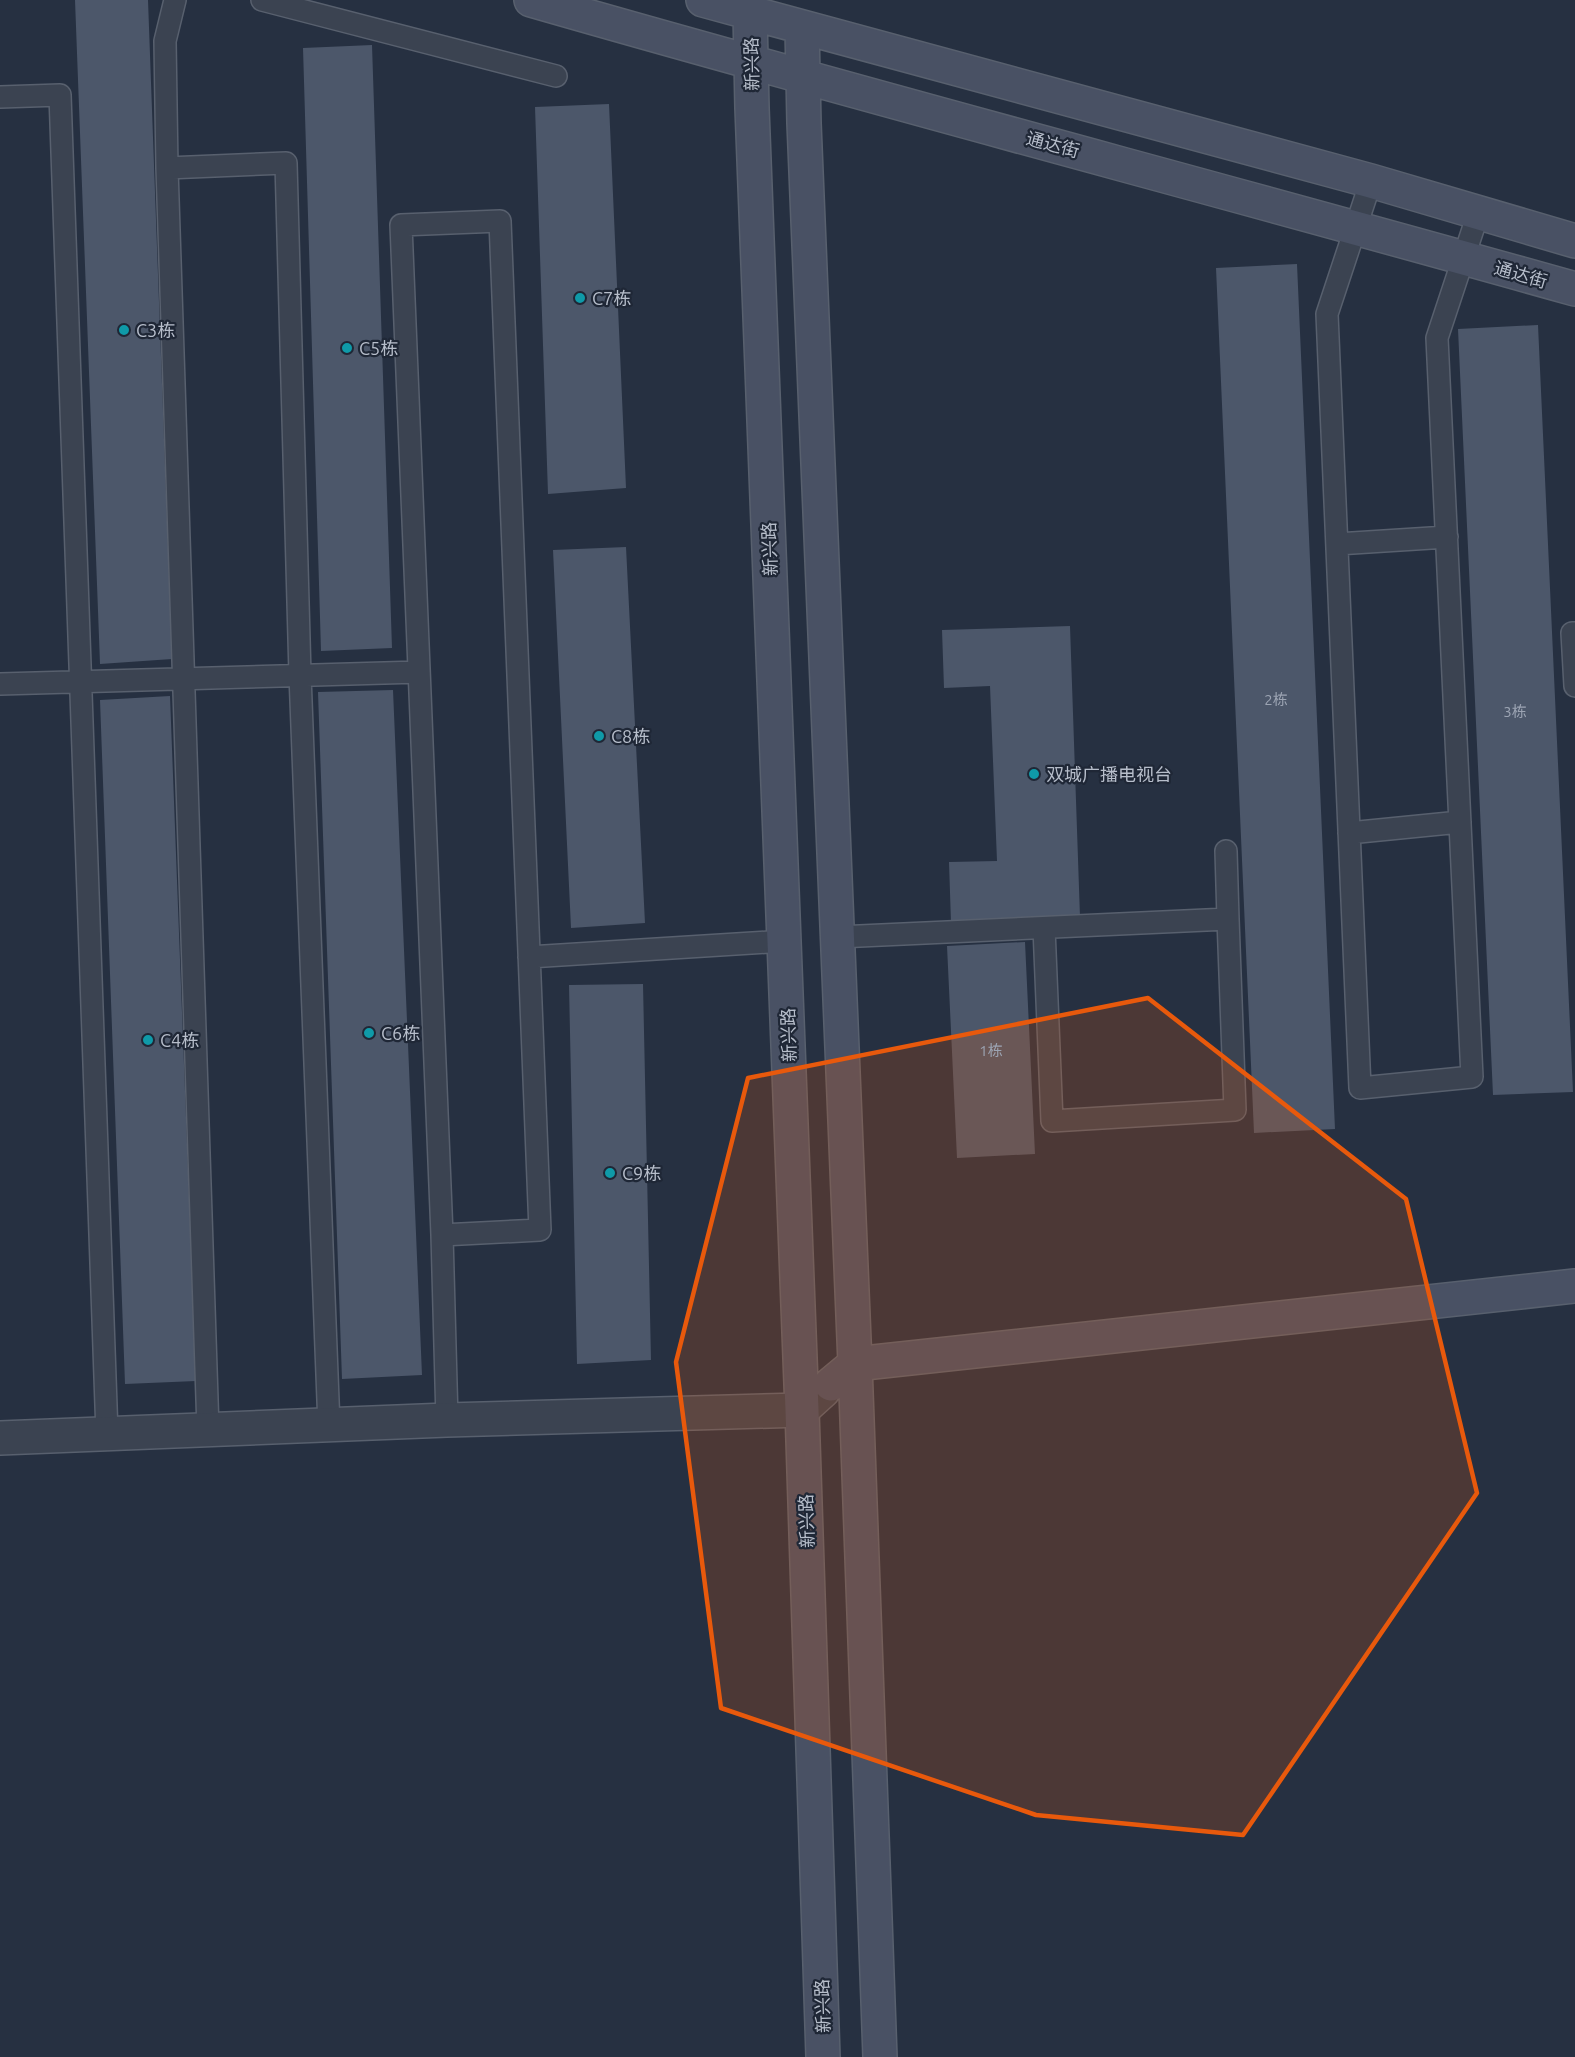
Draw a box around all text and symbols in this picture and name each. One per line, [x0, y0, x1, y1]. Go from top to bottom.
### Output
street label: 新兴路 [741, 37, 761, 91]
street label: 通达街 [1024, 127, 1082, 161]
street label: 通达街 [1492, 257, 1550, 291]
place label: C7栋 [592, 288, 631, 308]
marker: C7栋 [573, 291, 587, 305]
place label: C3栋 [136, 320, 175, 340]
marker: C3栋 [117, 323, 131, 337]
place label: C5栋 [359, 338, 398, 358]
marker: C5栋 [340, 341, 354, 355]
street label: 新兴路 [758, 522, 780, 576]
house number: 2栋 [1264, 691, 1288, 708]
house number: 3栋 [1503, 703, 1527, 720]
place label: C8栋 [611, 726, 650, 746]
marker: C8栋 [592, 729, 606, 743]
place label: 双城广播电视台 [1046, 764, 1172, 784]
marker: 双城广播电视台 [1027, 767, 1041, 781]
street label: 新兴路 [777, 1008, 799, 1062]
place label: C6栋 [381, 1023, 420, 1043]
marker: C6栋 [362, 1026, 376, 1040]
place label: C4栋 [160, 1030, 199, 1050]
marker: C4栋 [141, 1033, 155, 1047]
house number: 1栋 [979, 1042, 1003, 1059]
place label: C9栋 [622, 1163, 661, 1183]
marker: C9栋 [603, 1166, 617, 1180]
street label: 新兴路 [795, 1494, 817, 1548]
street label: 新兴路 [811, 1979, 833, 2033]

